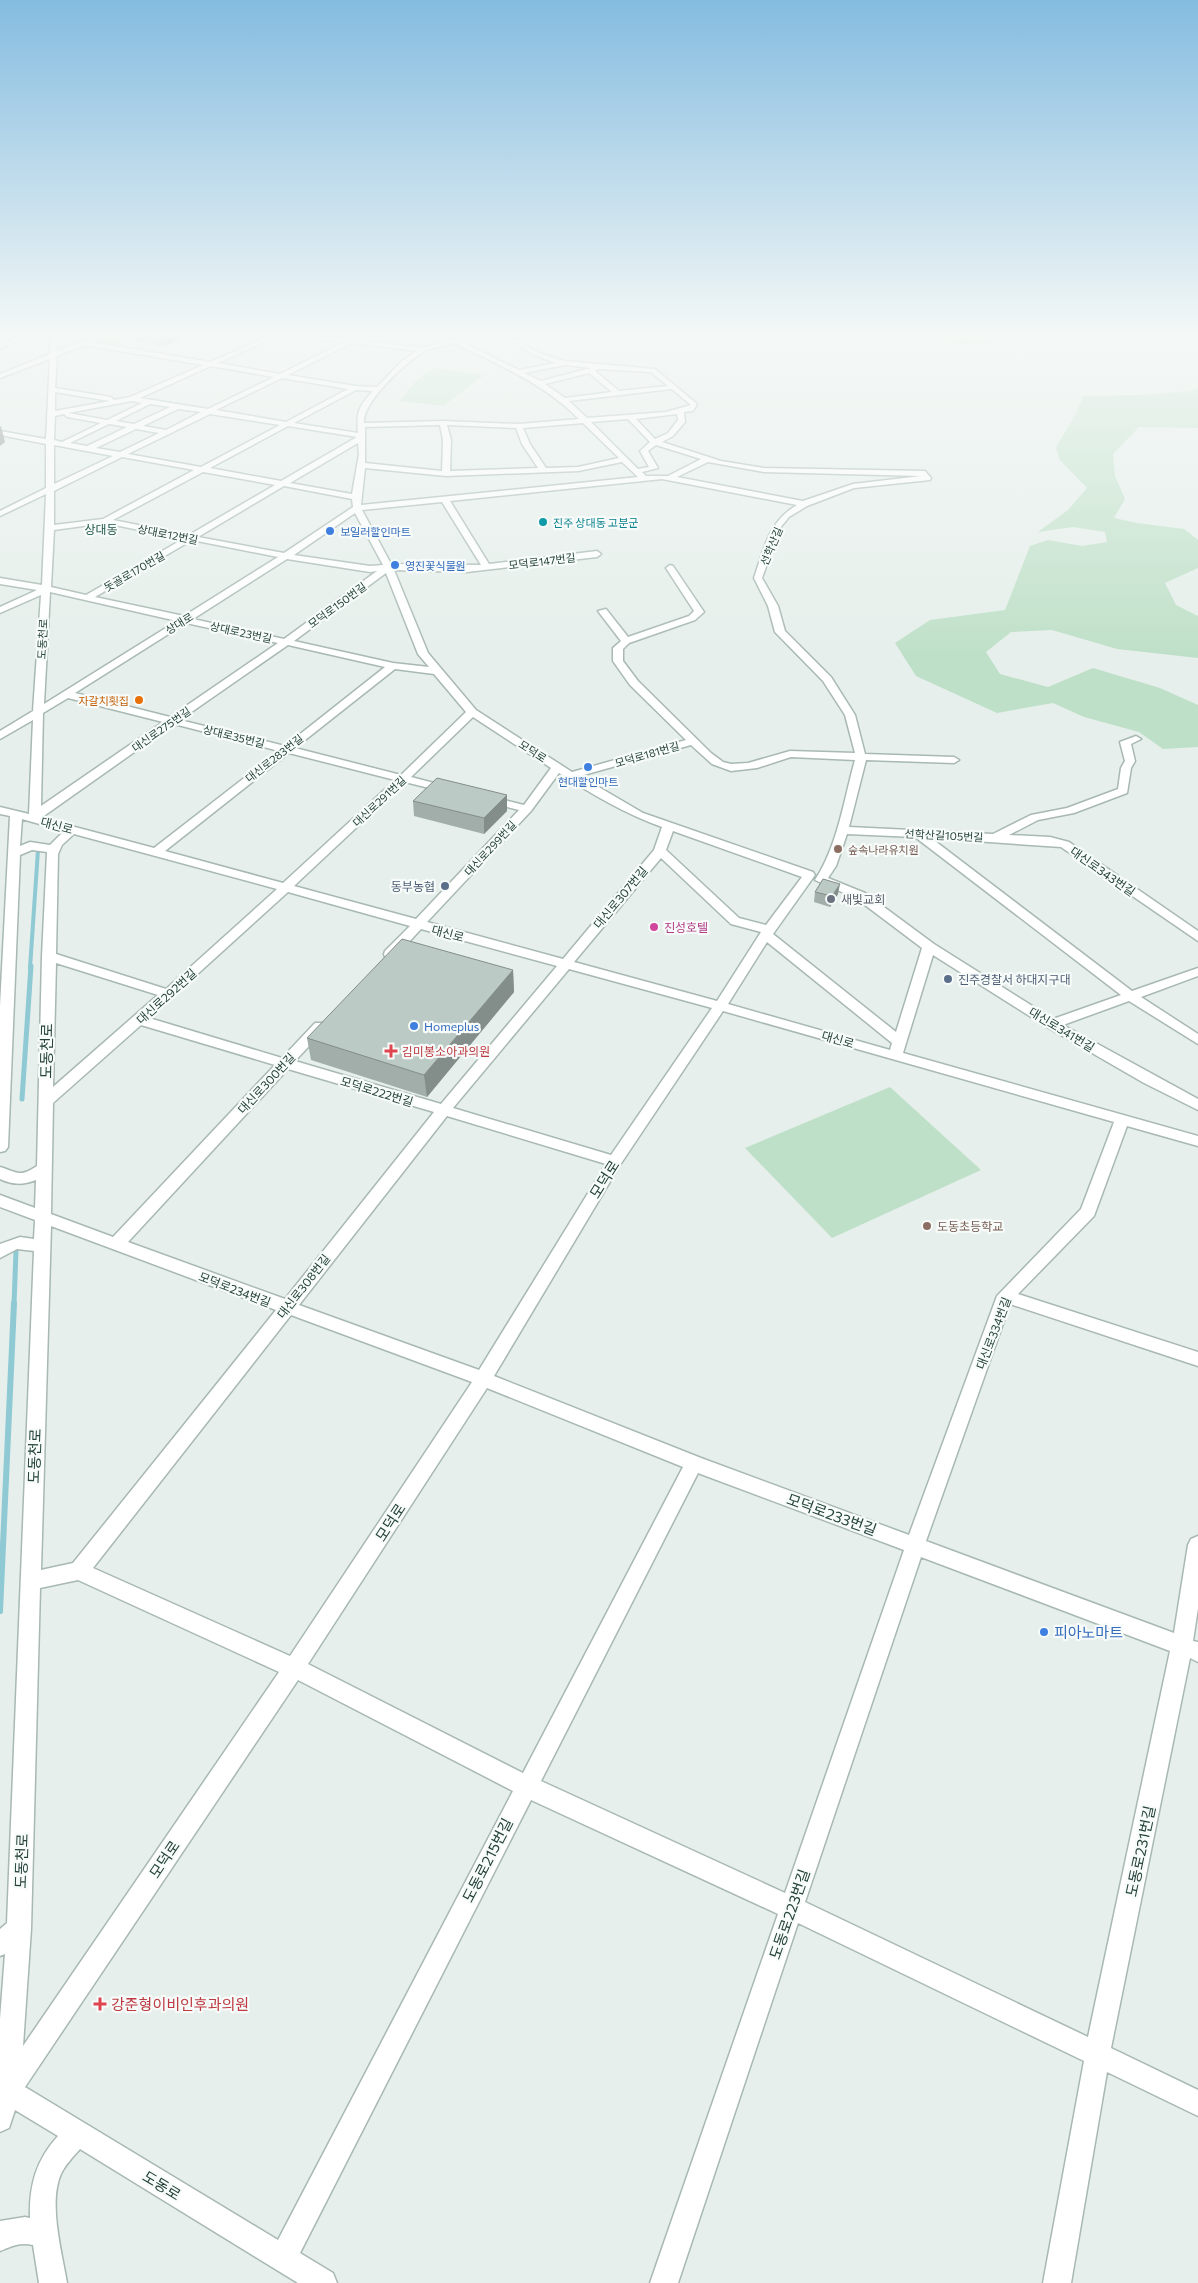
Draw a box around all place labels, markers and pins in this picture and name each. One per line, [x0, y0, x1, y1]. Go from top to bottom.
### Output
marker: 진주 상대동 고분군 [537, 516, 549, 528]
place label: 진주 상대동 고분군 [553, 516, 638, 529]
marker: 보일러할인마트 [324, 525, 336, 537]
place label: 보일러할인마트 [340, 525, 411, 538]
marker: 영진꽃식물원 [389, 559, 401, 571]
place label: 영진꽃식물원 [405, 559, 466, 572]
place label: 자갈치횟집 [78, 694, 129, 707]
marker: 자갈치횟집 [133, 694, 145, 706]
marker: 현대할인마트 [582, 761, 594, 773]
place label: 현대할인마트 [558, 775, 618, 788]
marker: 숲속나라유치원 [832, 843, 844, 855]
place label: 숲속나라유치원 [848, 843, 919, 856]
place label: 동부농협 [391, 879, 435, 893]
marker: 동부농협 [439, 880, 451, 892]
place label: 새빛교회 [841, 892, 885, 906]
marker: 새빛교회 [825, 893, 837, 905]
place label: 진성호텔 [664, 920, 708, 934]
marker: 진성호텔 [648, 921, 660, 933]
place label: 진주경찰서 하대지구대 [958, 972, 1071, 986]
marker: 진주경찰서 하대지구대 [942, 973, 954, 985]
place label: Homeplus [424, 1019, 479, 1033]
marker: Homeplus [408, 1020, 420, 1032]
marker: 김미봉소아과의원 [384, 1044, 398, 1058]
place label: 김미봉소아과의원 [402, 1044, 490, 1058]
place label: 도동초등학교 [937, 1219, 1003, 1233]
marker: 도동초등학교 [921, 1220, 933, 1232]
place label: 피아노마트 [1054, 1623, 1123, 1641]
marker: 피아노마트 [1038, 1626, 1050, 1638]
place label: 강준형이비인후과의원 [111, 1995, 249, 2013]
marker: 강준형이비인후과의원 [93, 1997, 107, 2011]

